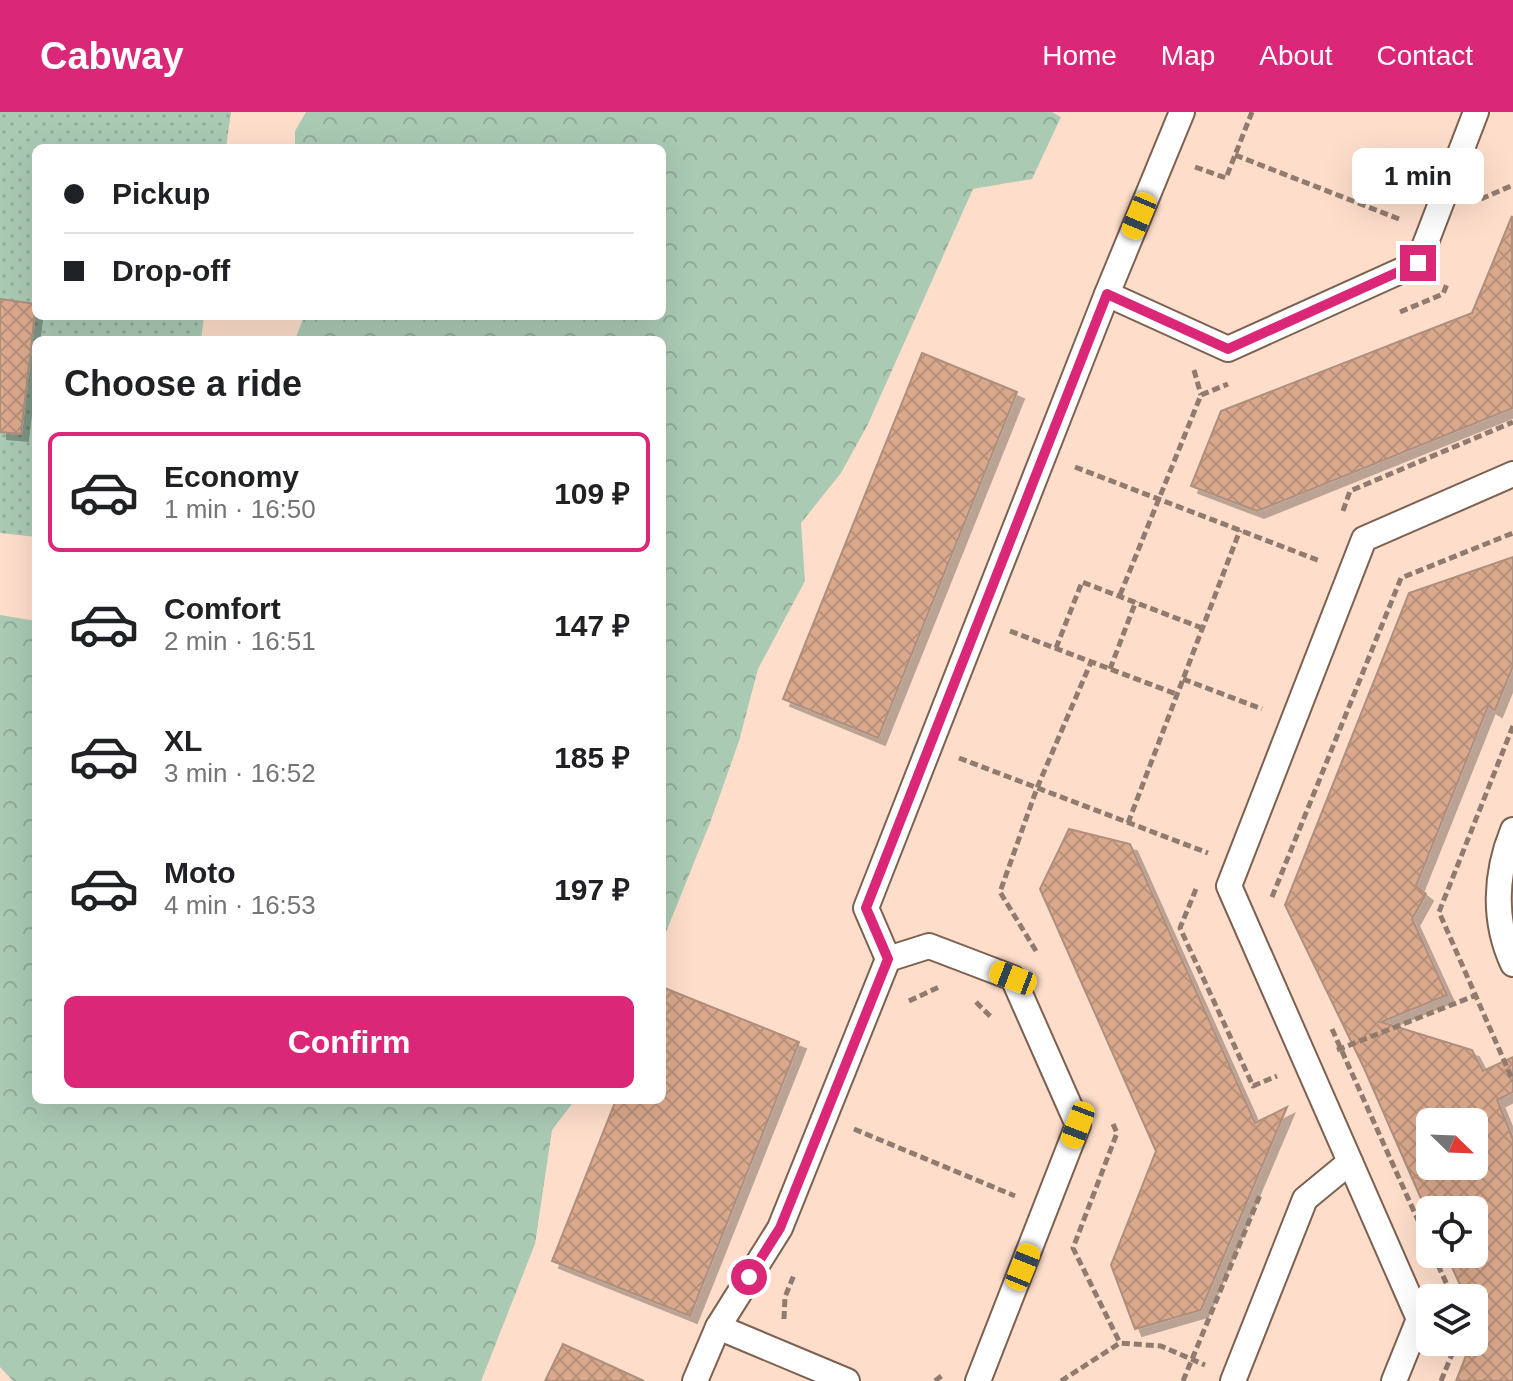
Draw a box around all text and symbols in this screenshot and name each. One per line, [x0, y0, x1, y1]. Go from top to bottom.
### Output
text: Cabway [40, 35, 184, 77]
text: Home [1042, 40, 1117, 71]
text: Map [1161, 40, 1215, 71]
text: About [1259, 40, 1333, 71]
text: Contact [1377, 40, 1473, 71]
callout: 1 min [1352, 147, 1484, 203]
text: 1 min [1384, 161, 1452, 191]
text: Pickup [112, 177, 210, 210]
car [1119, 189, 1159, 243]
route end [1400, 245, 1436, 281]
text: Drop-off [112, 254, 230, 287]
text: Choose a ride [64, 363, 302, 404]
icon: car [68, 456, 140, 528]
text: Economy [164, 460, 299, 493]
text: 109 ₽ [554, 477, 630, 510]
text: 1 min · 16:50 [164, 494, 316, 524]
icon: car [68, 588, 140, 660]
text: Comfort [164, 592, 281, 625]
text: 147 ₽ [554, 609, 630, 642]
text: 2 min · 16:51 [164, 626, 316, 656]
icon: car [68, 720, 140, 792]
text: XL [164, 724, 202, 757]
text: 185 ₽ [554, 741, 630, 774]
text: 3 min · 16:52 [164, 758, 316, 788]
icon: car [68, 852, 140, 924]
text: Moto [164, 856, 236, 889]
text: 197 ₽ [554, 873, 630, 906]
text: 4 min · 16:53 [164, 890, 316, 920]
car [986, 958, 1040, 998]
button: Confirm [64, 996, 634, 1088]
car [1058, 1098, 1098, 1152]
north arrow [1416, 1108, 1488, 1180]
map controls [1416, 1108, 1488, 1356]
button: locate [1416, 1196, 1488, 1268]
car [1003, 1240, 1043, 1294]
route start [731, 1259, 767, 1295]
button: layers [1416, 1284, 1488, 1356]

